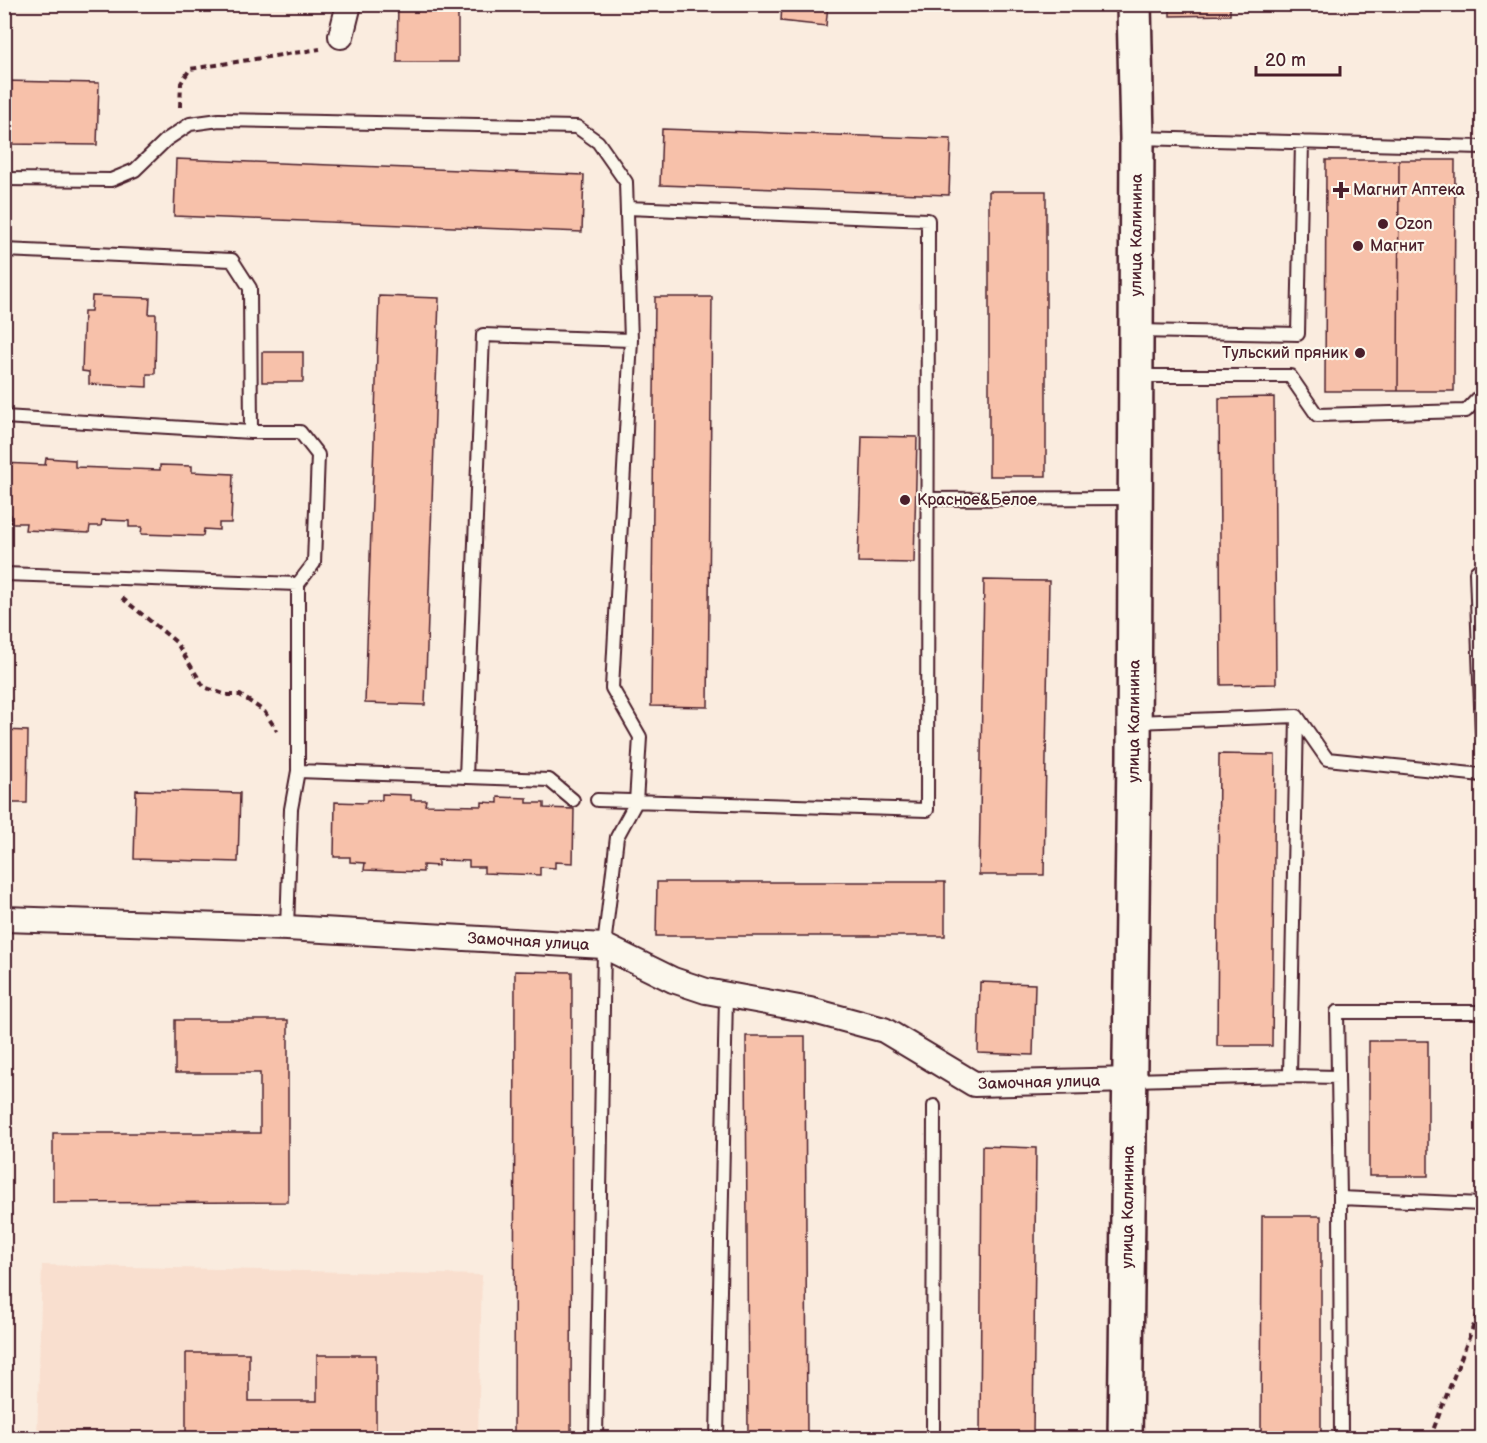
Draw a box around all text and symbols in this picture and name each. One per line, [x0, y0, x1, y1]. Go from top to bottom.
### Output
scale bar [1256, 39, 1340, 77]
text: 20 m [1265, 50, 1306, 71]
street label: улица Калинина [1127, 173, 1146, 297]
place label: Магнит Аптека [1353, 181, 1465, 200]
marker: Магнит Аптека [1334, 183, 1348, 197]
place label: Ozon [1395, 215, 1433, 234]
marker: Ozon [1376, 217, 1390, 231]
place label: Магнит [1370, 237, 1425, 256]
marker: Магнит [1351, 239, 1365, 253]
place label: Тульский пряник [1222, 344, 1348, 363]
marker: Тульский пряник [1353, 346, 1367, 360]
place label: Красное&Белое [917, 491, 1037, 510]
marker: Красное&Белое [898, 493, 912, 507]
street label: улица Калинина [1124, 659, 1144, 783]
street label: Замочная улица [467, 929, 591, 955]
street label: Замочная улица [978, 1071, 1101, 1093]
street label: улица Калинина [1118, 1145, 1138, 1269]

